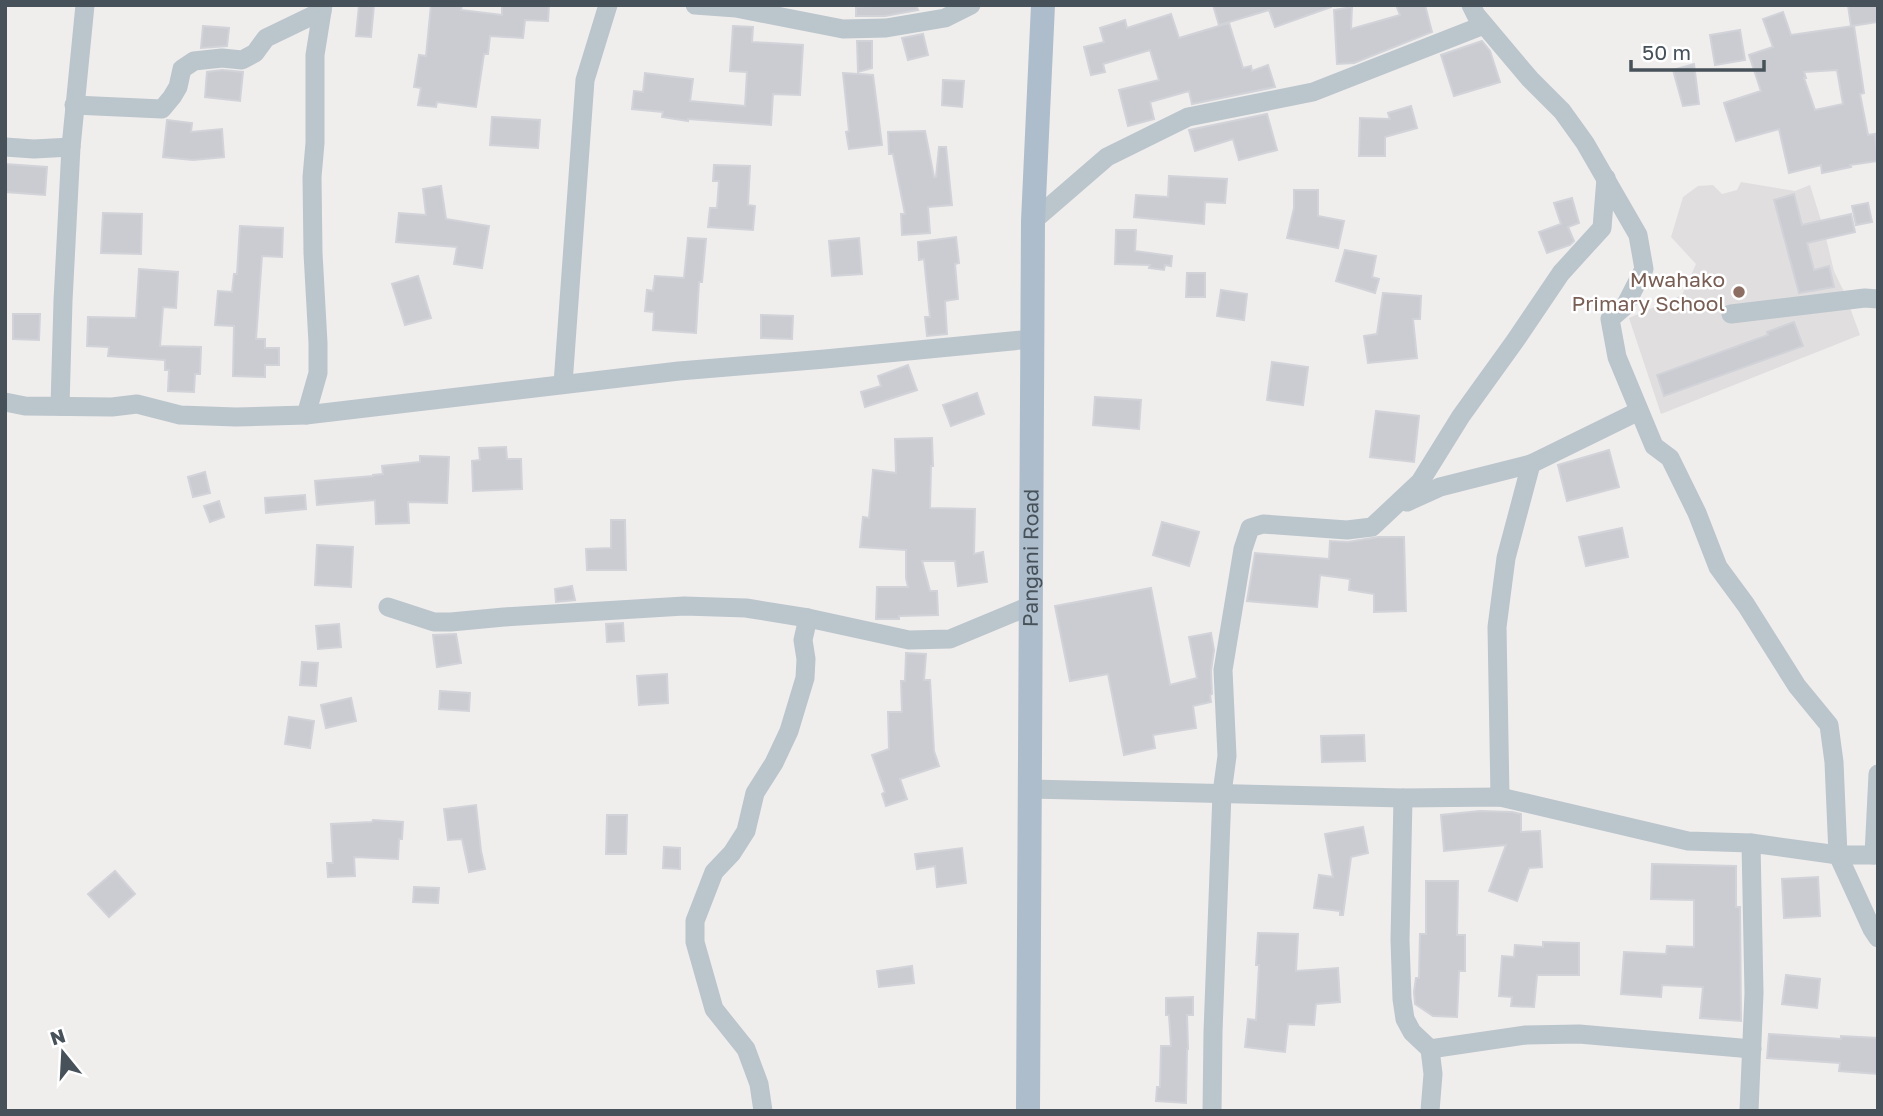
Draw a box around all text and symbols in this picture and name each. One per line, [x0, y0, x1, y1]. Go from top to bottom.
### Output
scale bar [1631, 28, 1764, 72]
text: 50 m [1642, 39, 1691, 65]
place label: Mwahako Primary School [1571, 266, 1725, 316]
marker: Mwahako Primary School [1731, 284, 1747, 300]
street label: Pangani Road [1017, 489, 1043, 627]
north arrow [28, 1018, 98, 1088]
text: N [47, 1023, 68, 1050]

